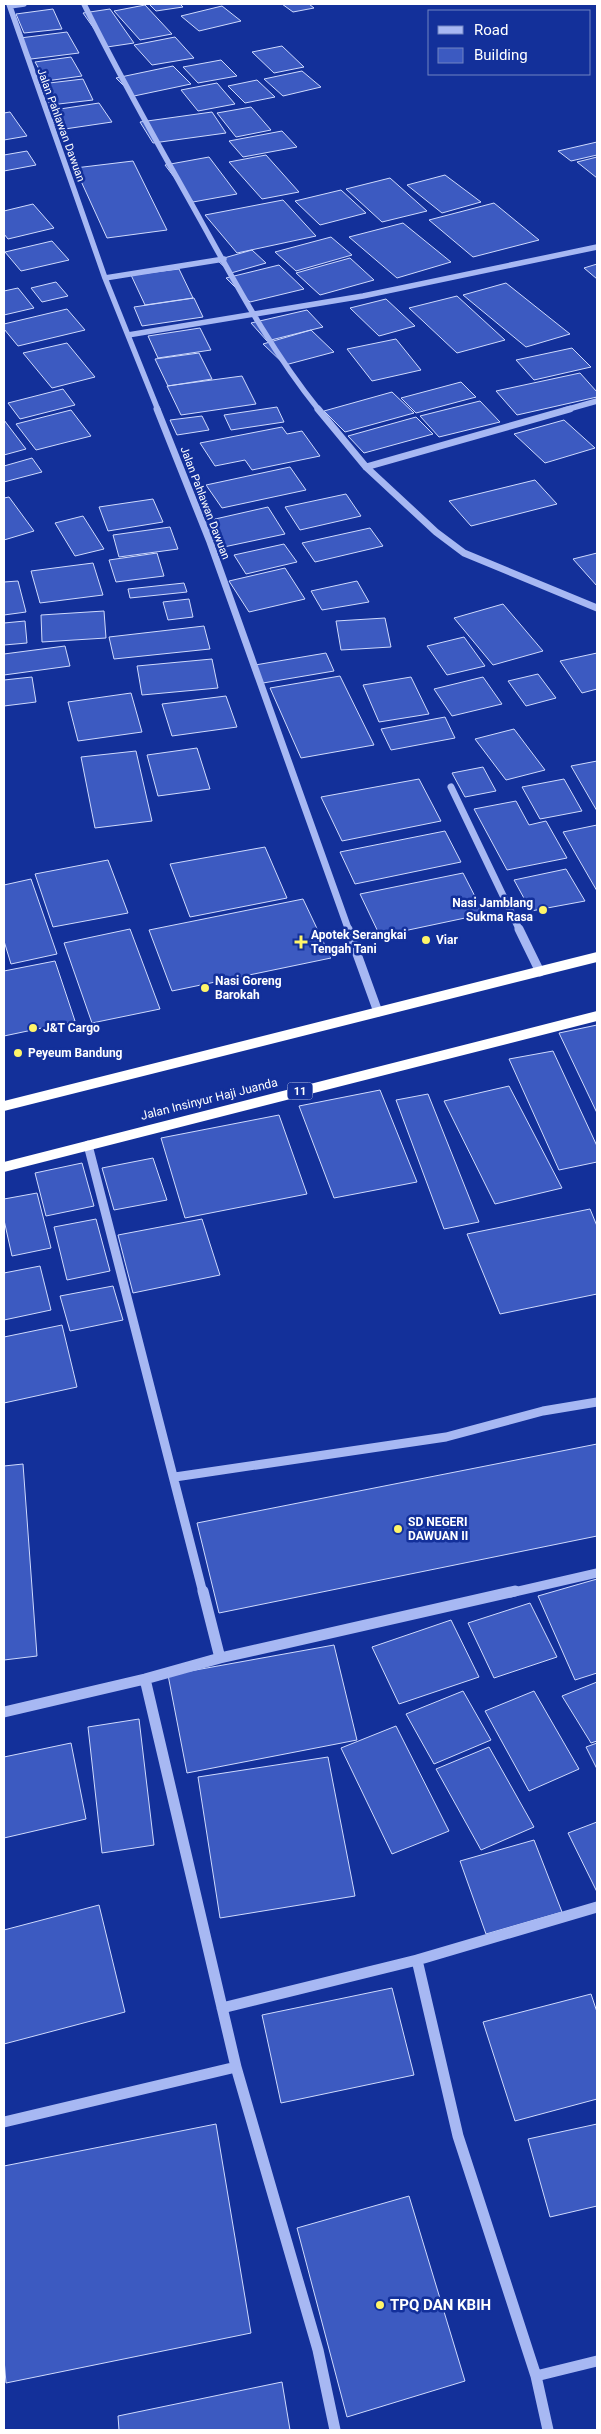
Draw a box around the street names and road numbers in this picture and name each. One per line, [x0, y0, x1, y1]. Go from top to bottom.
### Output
street label: Jalan Pahlawan Dawuan [34, 67, 88, 183]
street label: Jalan Pahlawan Dawuan [177, 445, 233, 561]
street label: Jalan Insinyur Haji Juanda [139, 1075, 279, 1123]
road number: 11 [288, 1082, 312, 1100]

